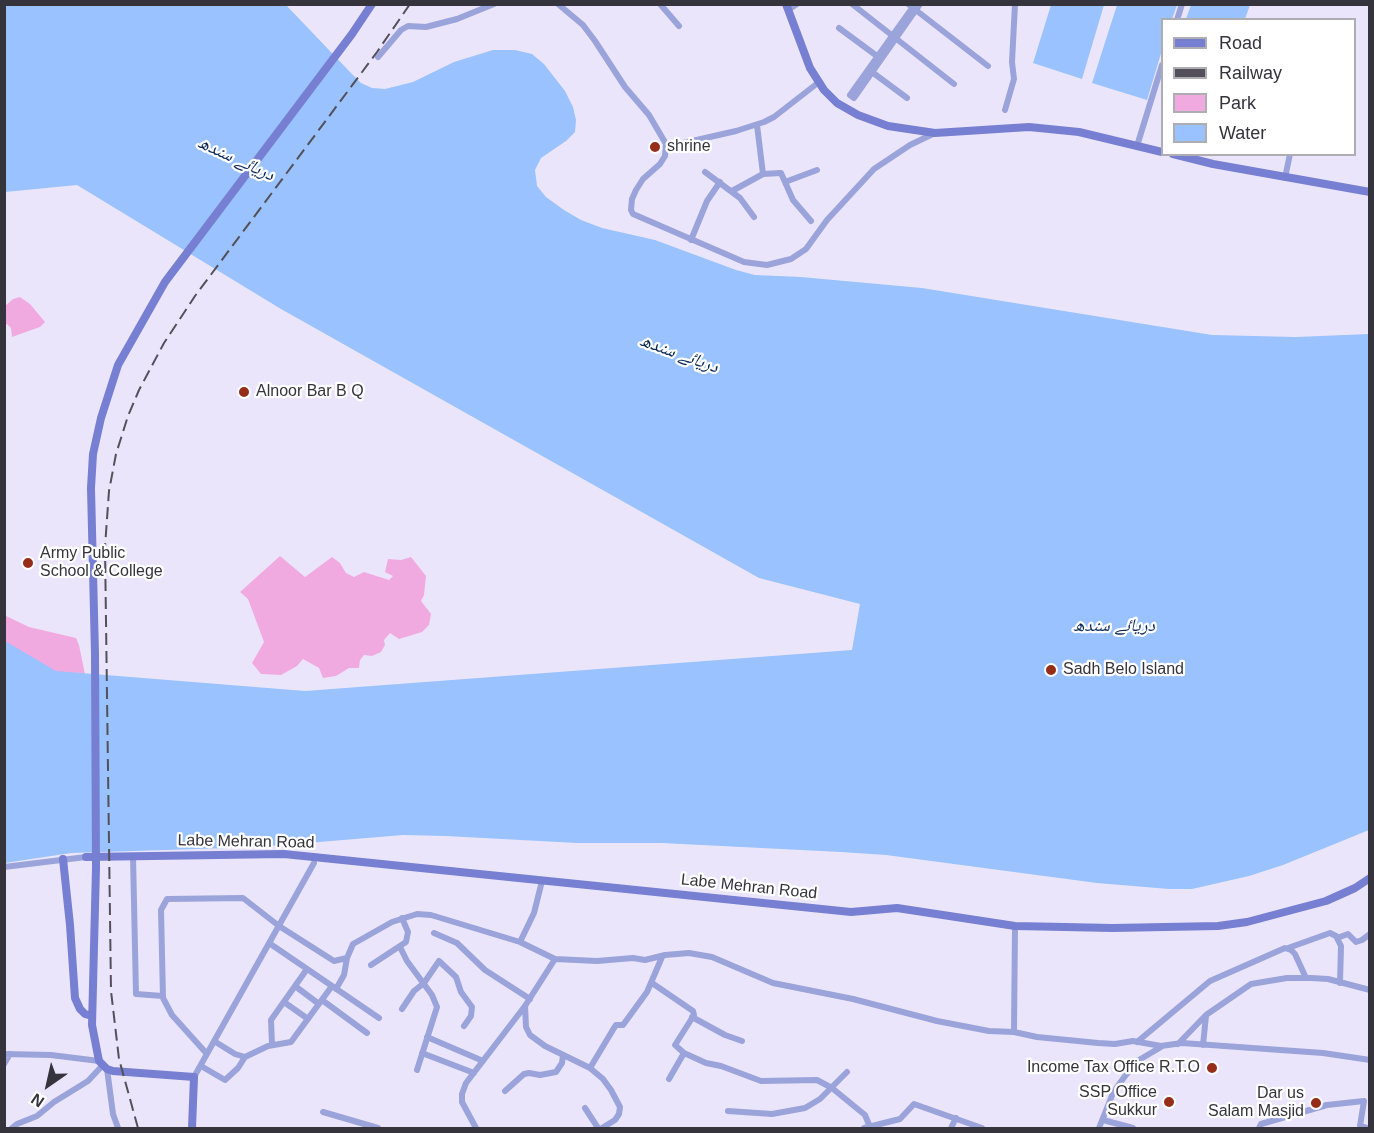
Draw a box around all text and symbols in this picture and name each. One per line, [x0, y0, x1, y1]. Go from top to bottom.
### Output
legend [1161, 18, 1356, 156]
text: Road [1219, 33, 1262, 53]
text: Railway [1219, 63, 1282, 83]
text: Park [1219, 93, 1256, 113]
text: Water [1219, 123, 1266, 143]
water label: دریائے سندھ [194, 132, 278, 186]
place label: shrine [667, 137, 711, 157]
marker: shrine [648, 140, 662, 154]
water label: دریائے سندھ [637, 330, 721, 378]
place label: Alnoor Bar B Q [256, 382, 364, 402]
marker: Alnoor Bar B Q [237, 385, 251, 399]
place label: Army Public School & College [40, 544, 163, 582]
marker: Army Public School & College [21, 556, 35, 570]
water label: دریائے سندھ [1073, 615, 1155, 637]
place label: Sadh Belo Island [1063, 660, 1184, 680]
marker: Sadh Belo Island [1044, 663, 1058, 677]
street label: Labe Mehran Road [177, 831, 315, 853]
street label: Labe Mehran Road [680, 870, 818, 904]
north arrow [18, 1055, 78, 1115]
place label: Income Tax Office R.T.O [1027, 1058, 1200, 1078]
marker: Income Tax Office R.T.O [1205, 1061, 1219, 1075]
place label: SSP Office Sukkur [1079, 1083, 1157, 1121]
place label: Dar us Salam Masjid [1208, 1084, 1304, 1122]
text: N [28, 1090, 47, 1111]
marker: SSP Office Sukkur [1162, 1095, 1176, 1109]
marker: Dar us Salam Masjid [1309, 1096, 1323, 1110]

